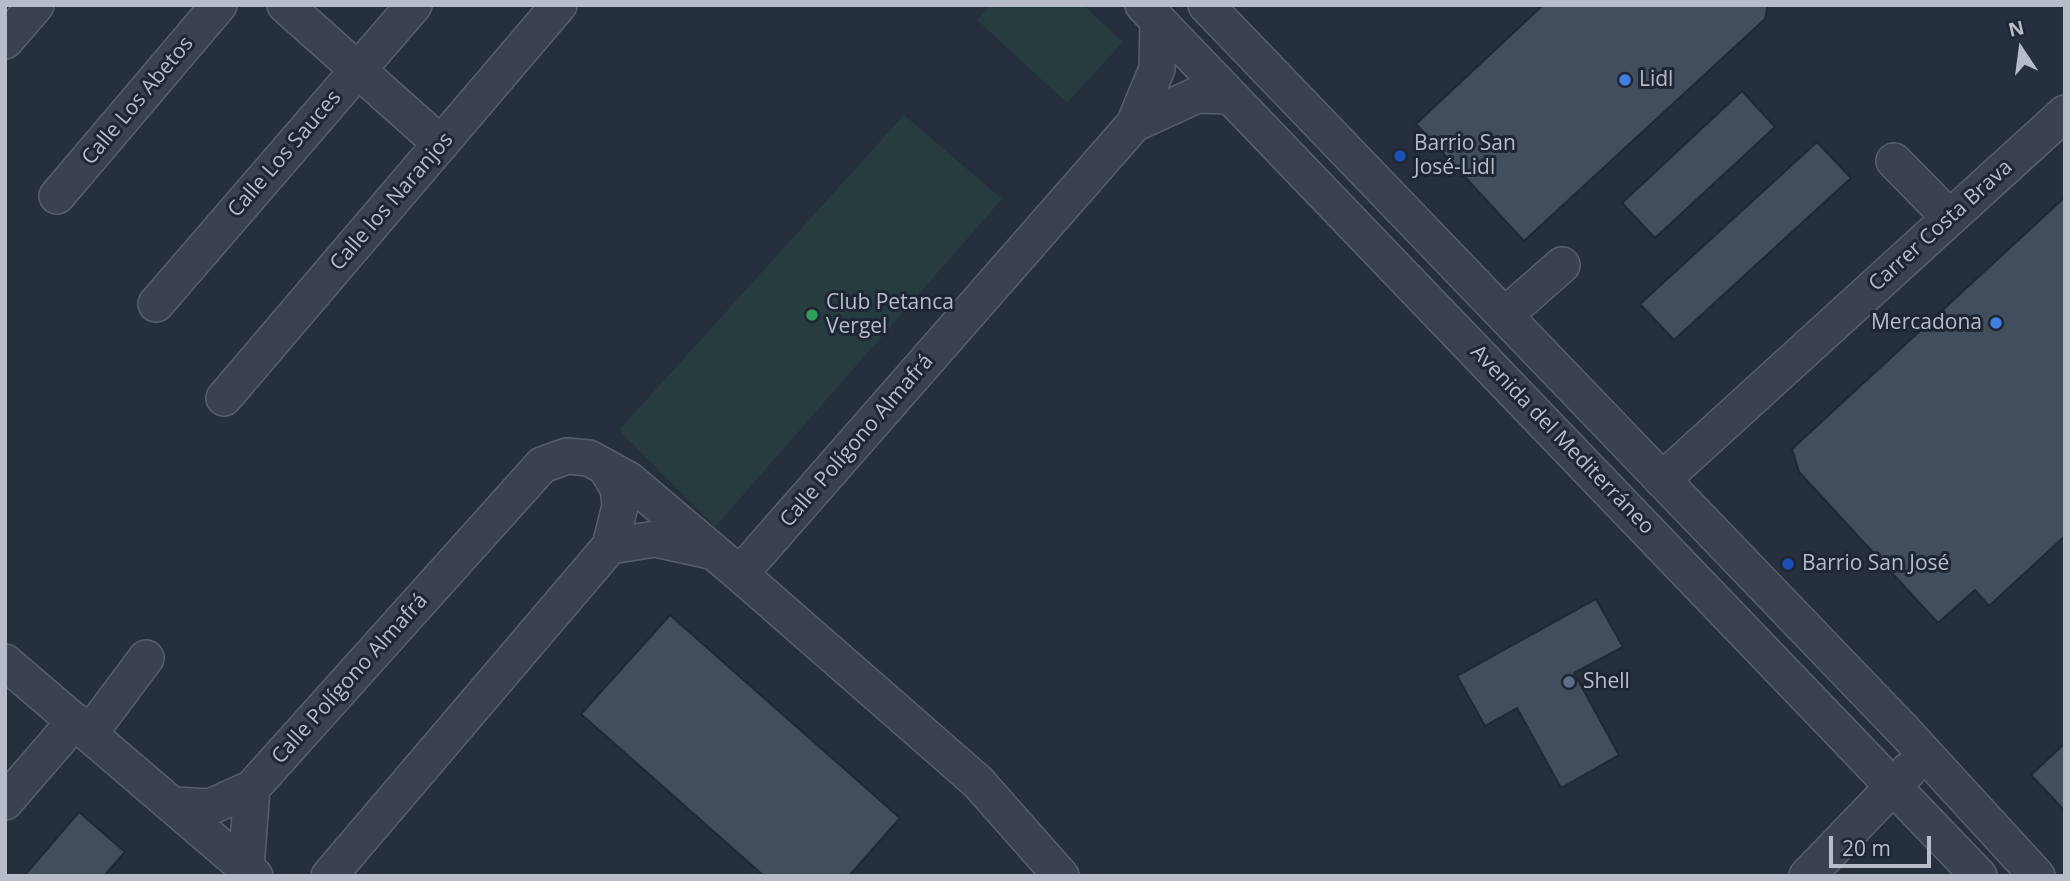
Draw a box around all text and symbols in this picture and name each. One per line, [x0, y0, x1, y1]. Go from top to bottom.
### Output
north arrow [1986, 14, 2056, 84]
text: N [2006, 14, 2027, 43]
street label: Calle Los Abetos [77, 32, 199, 170]
place label: Lidl [1639, 67, 1673, 93]
marker: Lidl [1617, 72, 1633, 88]
street label: Calle Los Sauces [223, 85, 347, 223]
street label: Calle los Naranjos [325, 128, 459, 276]
place label: Barrio San José-Lidl [1414, 131, 1516, 181]
marker: Barrio San José-Lidl [1392, 148, 1408, 164]
street label: Carrer Costa Brava [1864, 155, 2018, 297]
place label: Club Petanca Vergel [826, 290, 954, 340]
marker: Club Petanca Vergel [804, 307, 820, 323]
place label: Mercadona [1871, 310, 1982, 336]
marker: Mercadona [1988, 315, 2004, 331]
street label: Avenida del Mediterráneo [1465, 340, 1659, 540]
street label: Calle Polígono Almafrá [775, 349, 939, 533]
place label: Barrio San José [1802, 551, 1949, 577]
marker: Barrio San José [1780, 556, 1796, 572]
street label: Calle Polígono Almafrá [267, 589, 433, 769]
place label: Shell [1583, 669, 1630, 695]
marker: Shell [1561, 674, 1577, 690]
scale bar [1832, 822, 1934, 866]
text: 20 m [1842, 834, 1891, 862]

